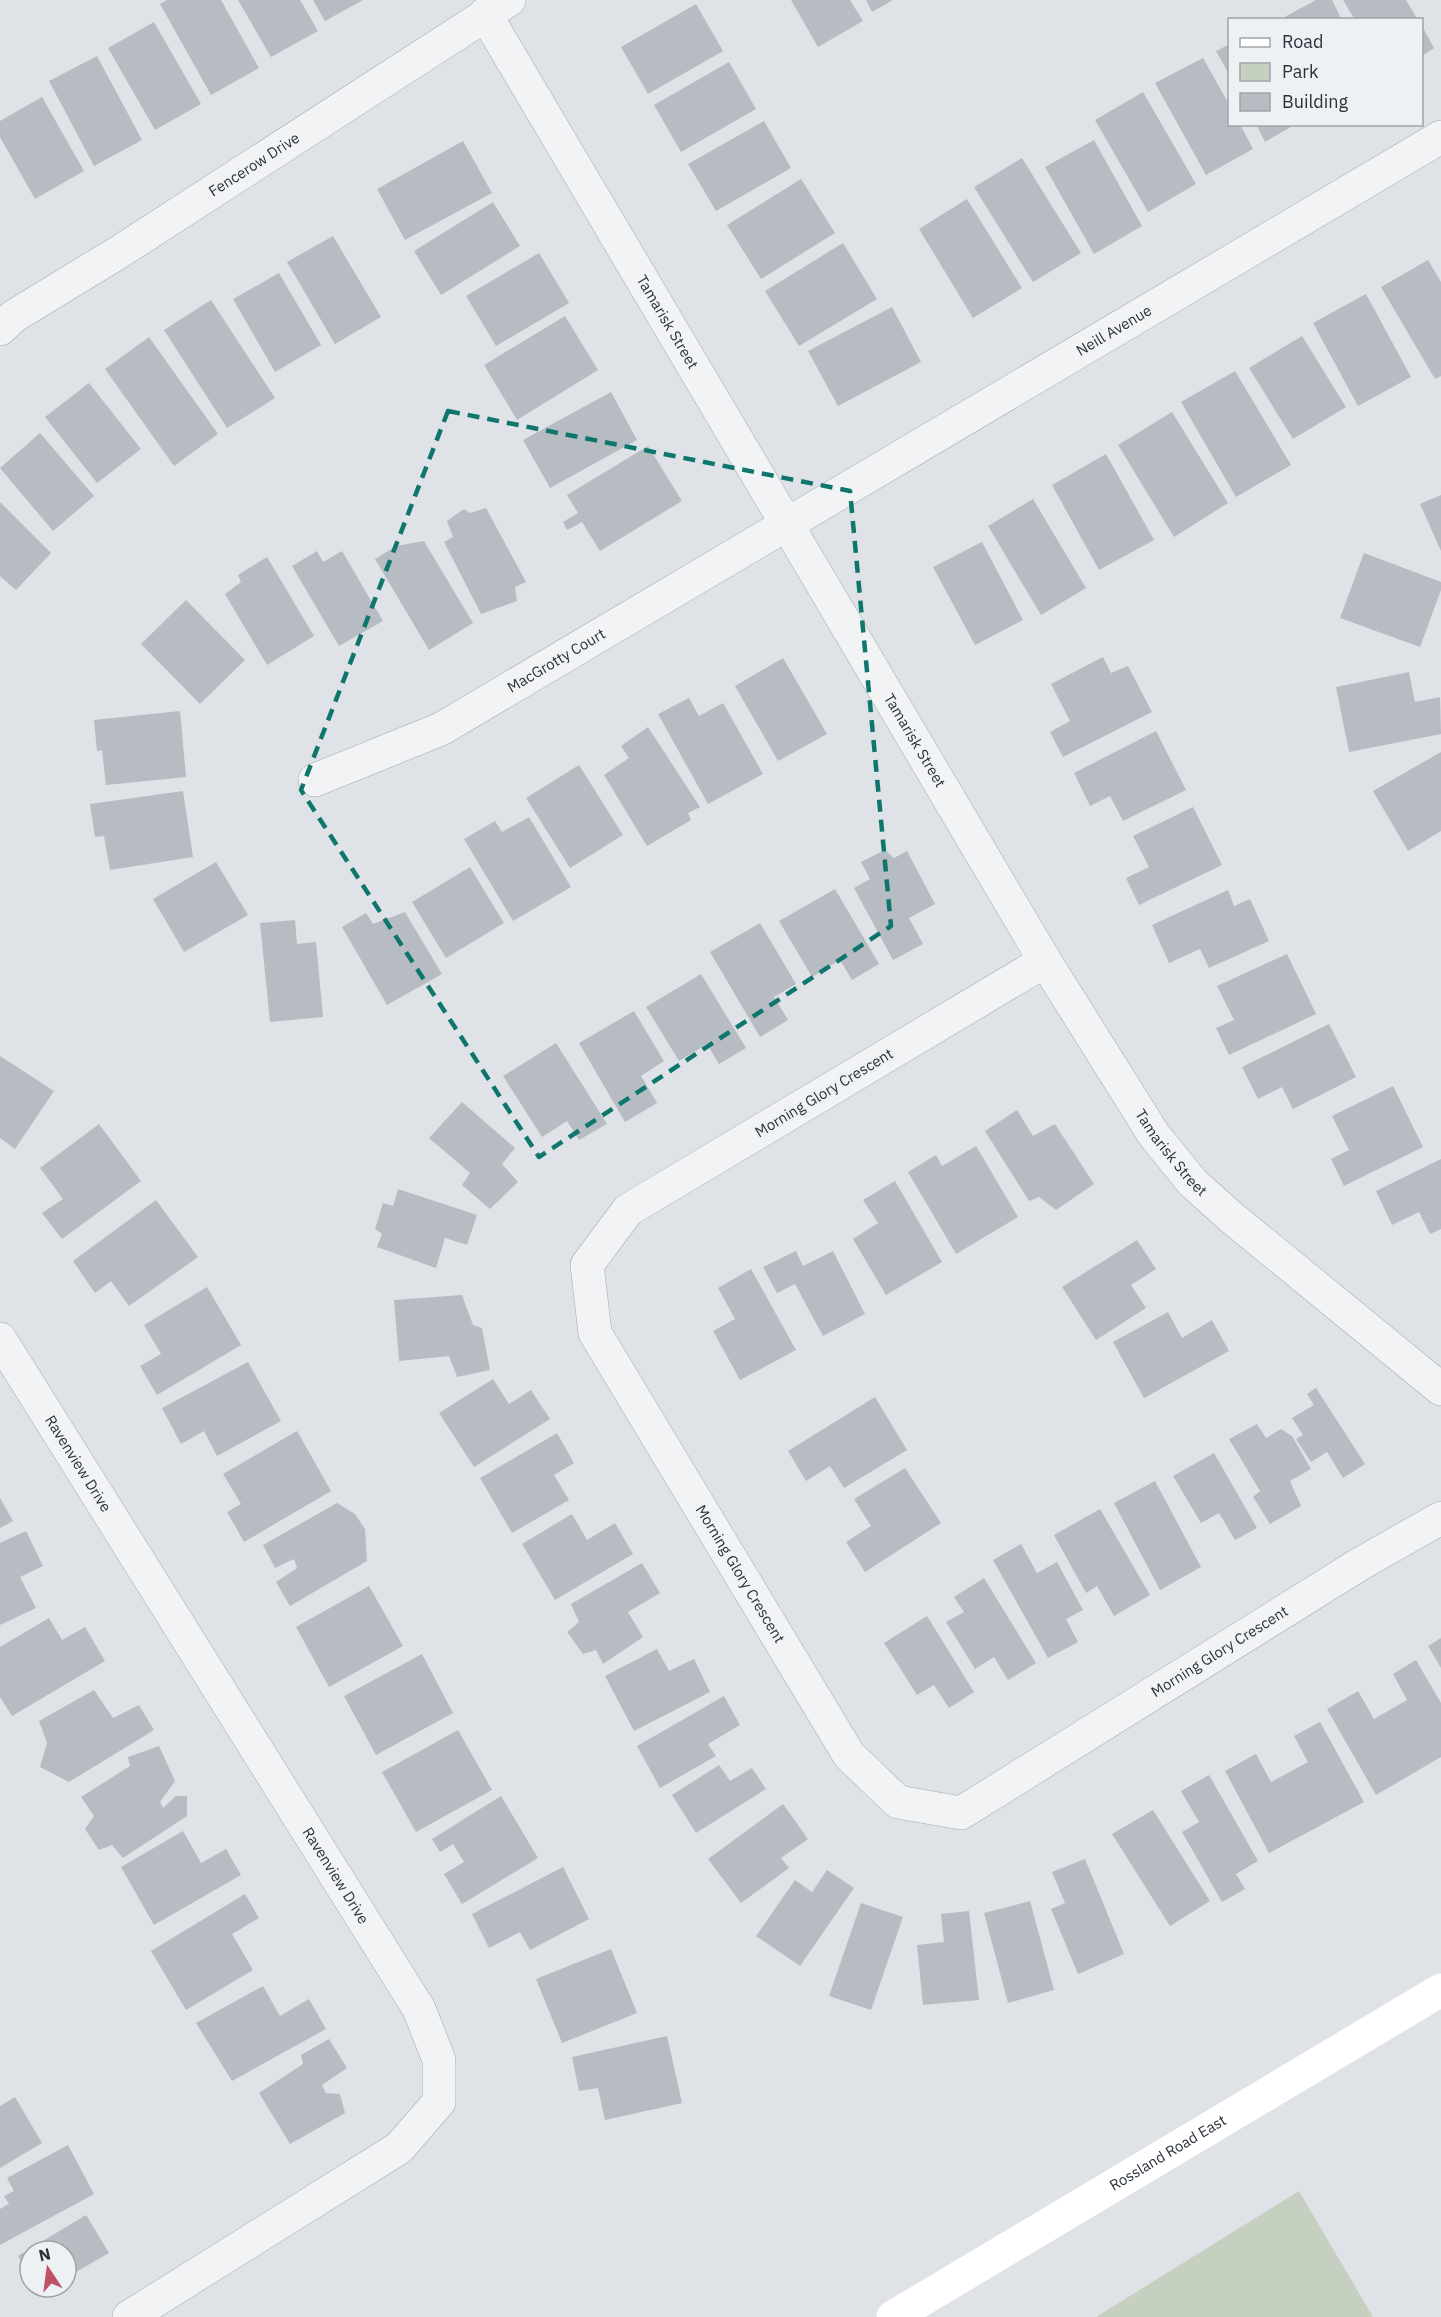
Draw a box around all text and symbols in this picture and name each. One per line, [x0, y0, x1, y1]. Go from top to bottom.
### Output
legend [1228, 18, 1423, 126]
text: Road [1282, 30, 1323, 53]
text: Park [1282, 60, 1319, 83]
text: Building [1282, 90, 1349, 113]
street label: Fencerow Drive [205, 128, 303, 201]
street label: Tamarisk Street [633, 271, 703, 372]
street label: Neill Avenue [1073, 300, 1155, 360]
street label: MacGrotty Court [504, 624, 609, 697]
street label: Tamarisk Street [880, 690, 950, 791]
street label: Morning Glory Crescent [751, 1044, 896, 1141]
street label: Tamarisk Street [1131, 1106, 1211, 1200]
street label: Ravenview Drive [41, 1411, 116, 1515]
street label: Morning Glory Crescent [692, 1501, 789, 1646]
street label: Morning Glory Crescent [1147, 1601, 1291, 1701]
street label: Ravenview Drive [299, 1824, 373, 1927]
street label: Rossland Road East [1106, 2110, 1229, 2195]
north arrow [18, 2239, 78, 2299]
text: N [37, 2243, 53, 2265]

